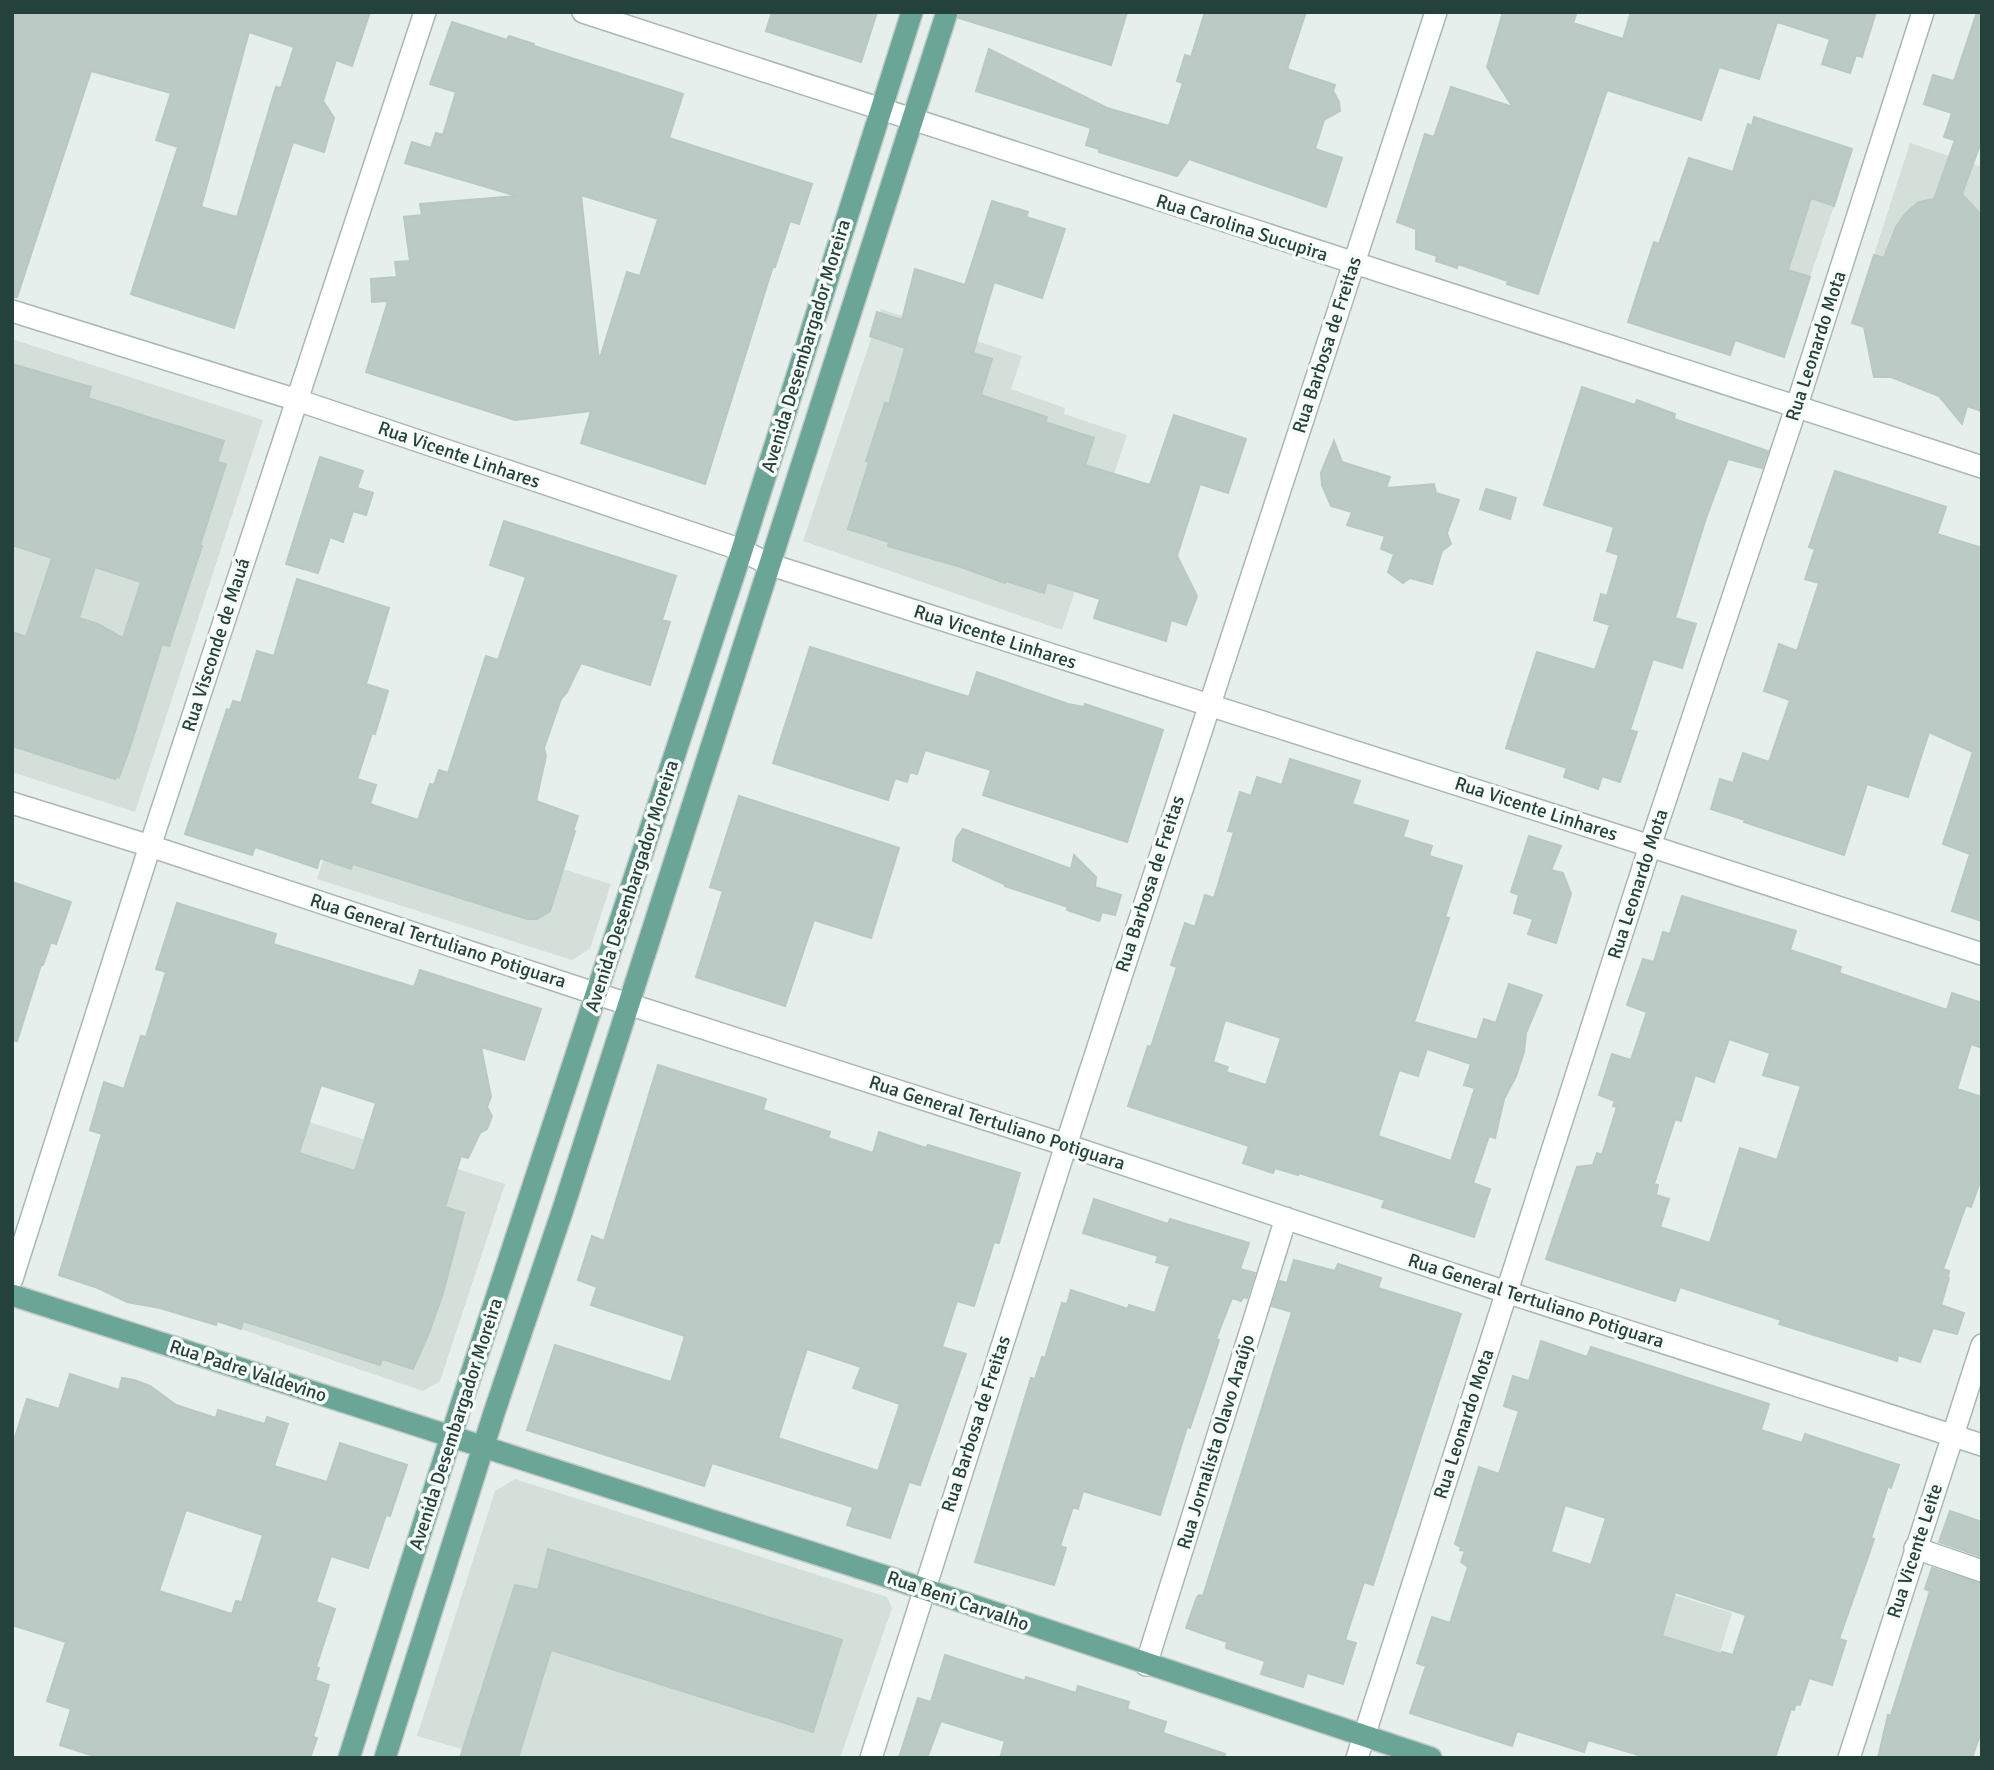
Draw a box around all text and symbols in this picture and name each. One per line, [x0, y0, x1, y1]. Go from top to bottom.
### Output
street label: Rua Carolina Sucupira [1153, 189, 1331, 267]
street label: Avenida Desembargador Moreira [756, 216, 856, 476]
street label: Rua Barbosa de Freitas [1287, 254, 1367, 436]
street label: Rua Leonardo Mota [1780, 268, 1852, 424]
street label: Rua Vicente Linhares [375, 416, 543, 494]
street label: Rua Visconde de Mauá [177, 555, 255, 735]
street label: Rua Vicente Linhares [911, 599, 1079, 675]
street label: Avenida Desembargador Moreira [580, 757, 684, 1015]
street label: Rua Vicente Linhares [1452, 771, 1620, 847]
street label: Rua Barbosa de Freitas [1110, 793, 1190, 975]
street label: Rua Leonardo Mota [1602, 806, 1674, 962]
street label: Rua General Tertuliano Potiguara [307, 888, 569, 994]
street label: Rua General Tertuliano Potiguara [866, 1070, 1128, 1176]
street label: Rua General Tertuliano Potiguara [1405, 1248, 1667, 1354]
street label: Avenida Desembargador Moreira [404, 1295, 508, 1553]
street label: Rua Jornalista Olavo Araújo [1172, 1332, 1260, 1552]
street label: Rua Barbosa de Freitas [936, 1333, 1016, 1515]
street label: Rua Padre Valdevino [166, 1334, 330, 1408]
street label: Rua Leonardo Mota [1428, 1346, 1500, 1502]
street label: Rua Vicente Leite [1882, 1481, 1948, 1621]
street label: Rua Beni Carvalho [884, 1565, 1032, 1637]

